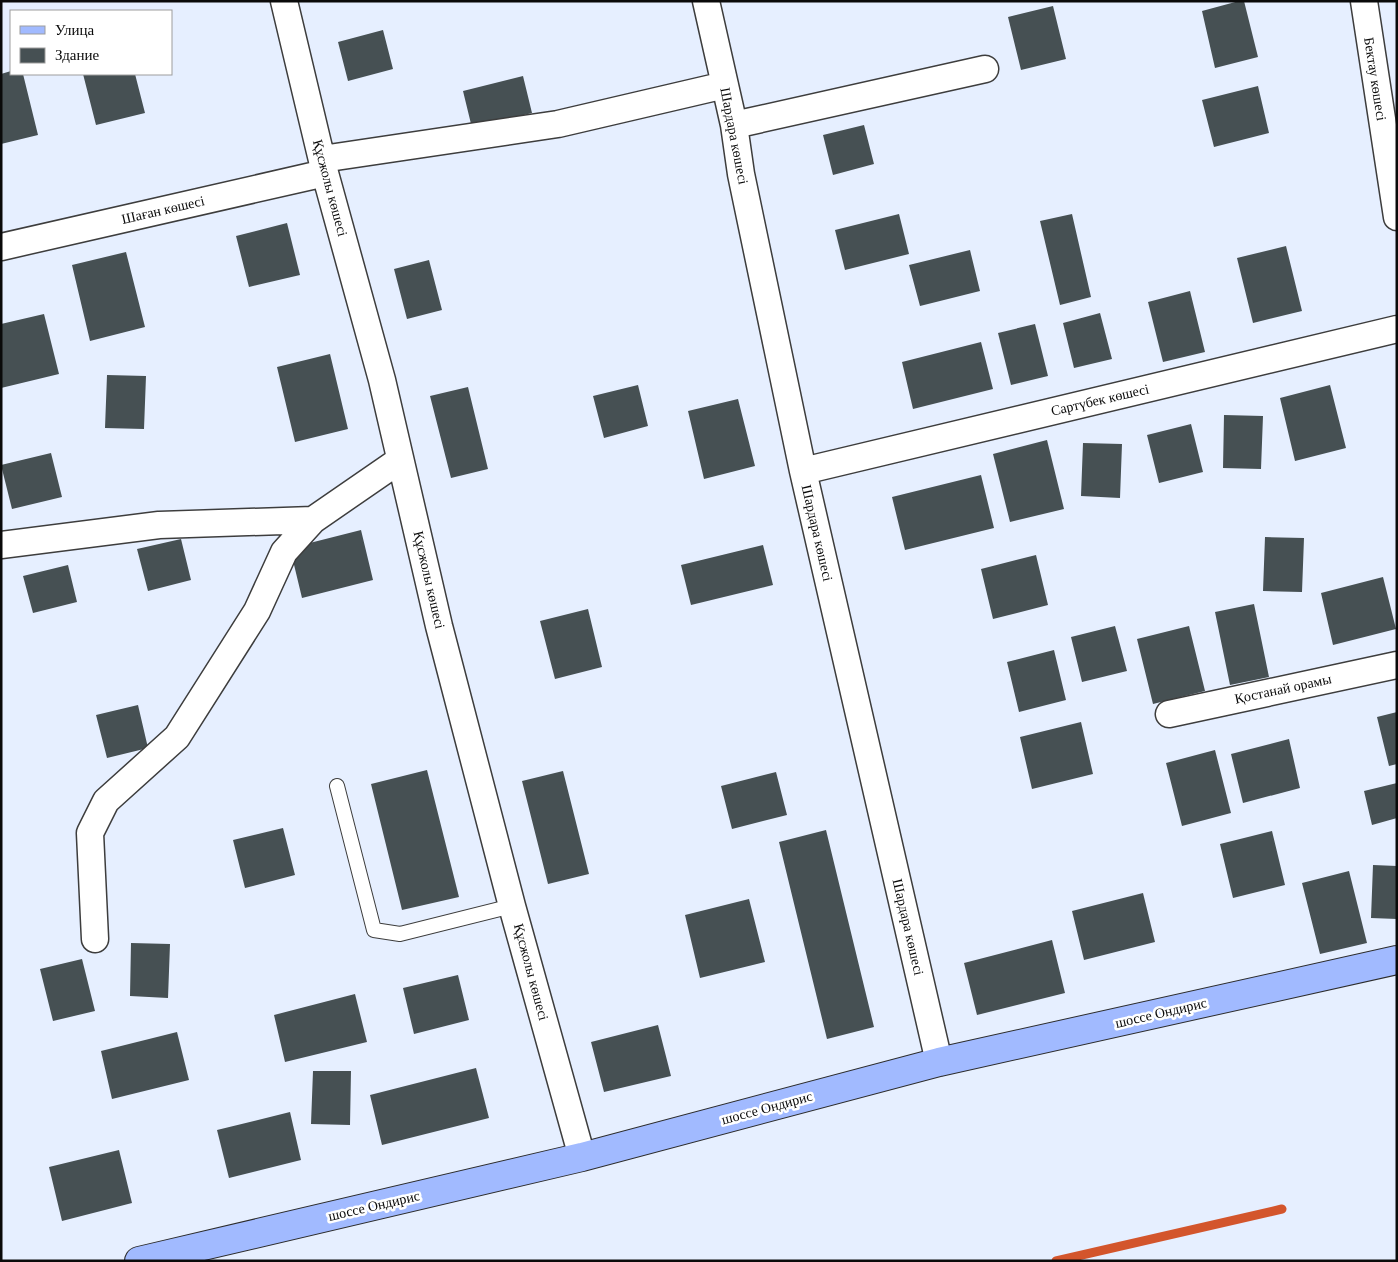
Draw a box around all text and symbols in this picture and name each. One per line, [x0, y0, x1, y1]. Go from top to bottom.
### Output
legend [10, 10, 172, 75]
text: Улица [55, 22, 94, 38]
street label: Бектау көшесі [1361, 36, 1389, 122]
text: Здание [55, 47, 99, 63]
street label: Шардара көшесі [717, 86, 751, 186]
street label: Құсжолы көшесі [310, 138, 350, 238]
street label: Шаған көшесі [120, 193, 206, 227]
street label: Сартүбек көшесі [1050, 381, 1151, 419]
street label: Шардара көшесі [799, 483, 835, 583]
street label: Құсжолы көшесі [410, 530, 448, 630]
street label: Қостанай орамы [1233, 671, 1333, 707]
street label: Шардара көшесі [890, 877, 926, 977]
street label: Құсжолы көшесі [511, 922, 551, 1022]
street label: шоссе Ондирис [1114, 995, 1208, 1031]
street label: шоссе Ондирис [720, 1089, 814, 1127]
street label: шоссе Ондирис [327, 1188, 421, 1224]

